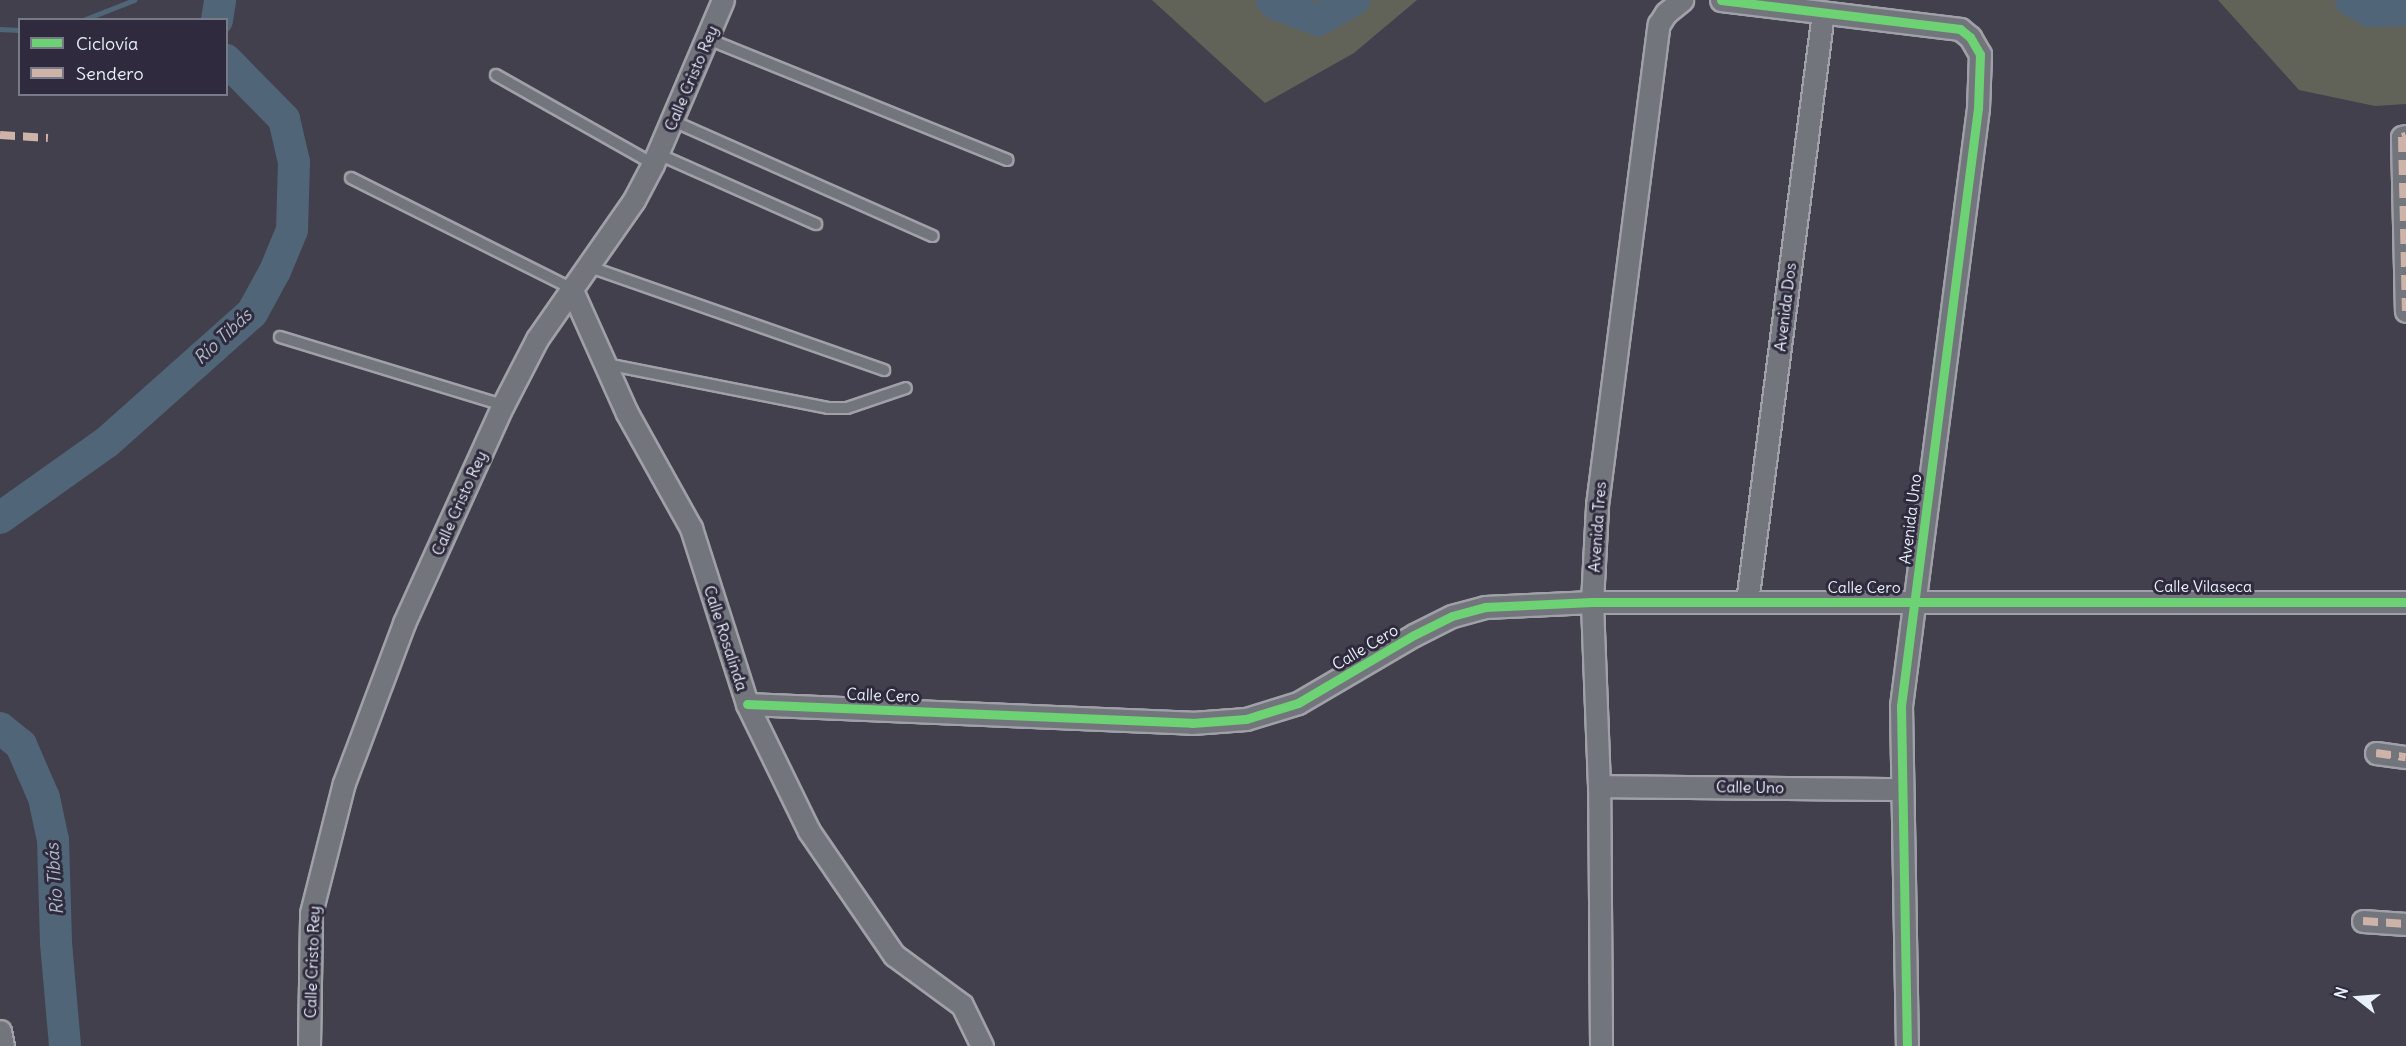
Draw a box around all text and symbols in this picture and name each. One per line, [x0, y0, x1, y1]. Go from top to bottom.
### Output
legend [18, 18, 228, 96]
street label: Calle Cristo Rey [660, 22, 722, 134]
text: Ciclovía [76, 32, 138, 55]
text: Sendero [76, 62, 144, 85]
street label: Avenida Dos [1770, 261, 1800, 353]
water label: Río Tibás [189, 305, 257, 369]
street label: Calle Cristo Rey [427, 448, 491, 558]
street label: Avenida Uno [1895, 473, 1925, 565]
street label: Avenida Tres [1584, 481, 1610, 573]
street label: Calle Vilaseca [2154, 576, 2252, 596]
street label: Calle Cero [1827, 577, 1901, 597]
street label: Calle Rosalinda [700, 583, 752, 693]
street label: Calle Cero [1329, 620, 1401, 674]
street label: Calle Cero [846, 684, 920, 706]
street label: Calle Uno [1716, 777, 1784, 797]
water label: Río Tibás [42, 842, 68, 916]
street label: Calle Cristo Rey [300, 905, 324, 1019]
north arrow [2328, 968, 2388, 1028]
text: N [2330, 985, 2352, 1001]

